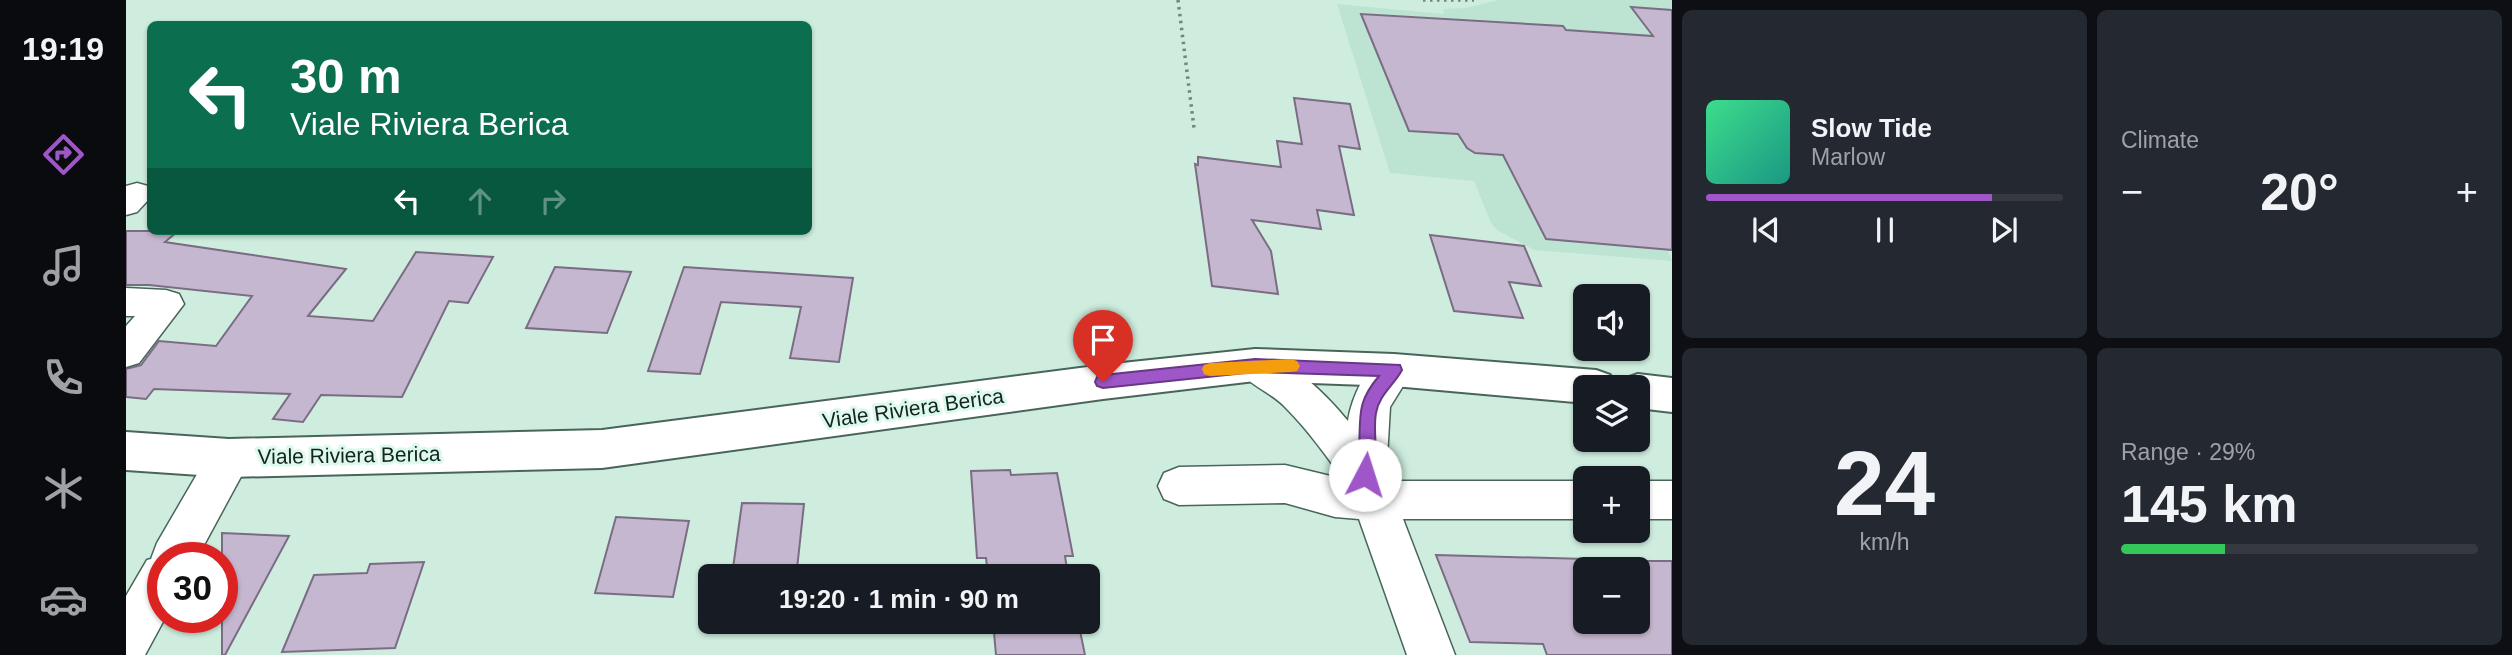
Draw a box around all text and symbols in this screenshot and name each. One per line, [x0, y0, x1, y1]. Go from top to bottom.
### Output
text: 19:19 [22, 31, 104, 67]
icon: left [175, 49, 266, 140]
text: 30 m [290, 49, 402, 103]
text: Viale Riviera Berica [290, 106, 569, 142]
text: Slow Tide [1811, 113, 1932, 143]
text: Climate [2121, 127, 2199, 153]
icon: directions [39, 130, 88, 179]
text: Marlow [1811, 144, 1885, 170]
text: 20° [2260, 163, 2339, 221]
text: − [2121, 171, 2143, 213]
text: + [2456, 171, 2478, 213]
icon: left [388, 182, 426, 220]
icon: ahead [461, 182, 499, 220]
icon: right [534, 182, 572, 220]
icon: previous [1747, 211, 1785, 249]
icon: pause [1866, 211, 1904, 249]
icon: next [1985, 211, 2023, 249]
icon: music [39, 241, 88, 290]
map controls [1573, 284, 1650, 634]
button: sound [1573, 284, 1650, 361]
pin [1073, 310, 1133, 382]
icon: arrive [1084, 321, 1122, 359]
icon: phone [39, 353, 88, 402]
button: layers [1573, 375, 1650, 452]
street label: Viale Riviera Berica [821, 384, 1005, 432]
text: 24 [1834, 433, 1935, 534]
position arrow [1328, 438, 1402, 512]
text: Range · 29% [2121, 439, 2255, 465]
street label: Viale Riviera Berica [257, 442, 441, 468]
icon: climate [39, 464, 88, 513]
button: + [1573, 466, 1650, 543]
text: 145 km [2121, 475, 2297, 533]
text: km/h [1860, 529, 1909, 555]
speed limit sign: 30 [147, 542, 238, 633]
button: − [1573, 557, 1650, 634]
icon: car [39, 575, 88, 624]
text: 19:20 · 1 min · 90 m [779, 584, 1019, 614]

